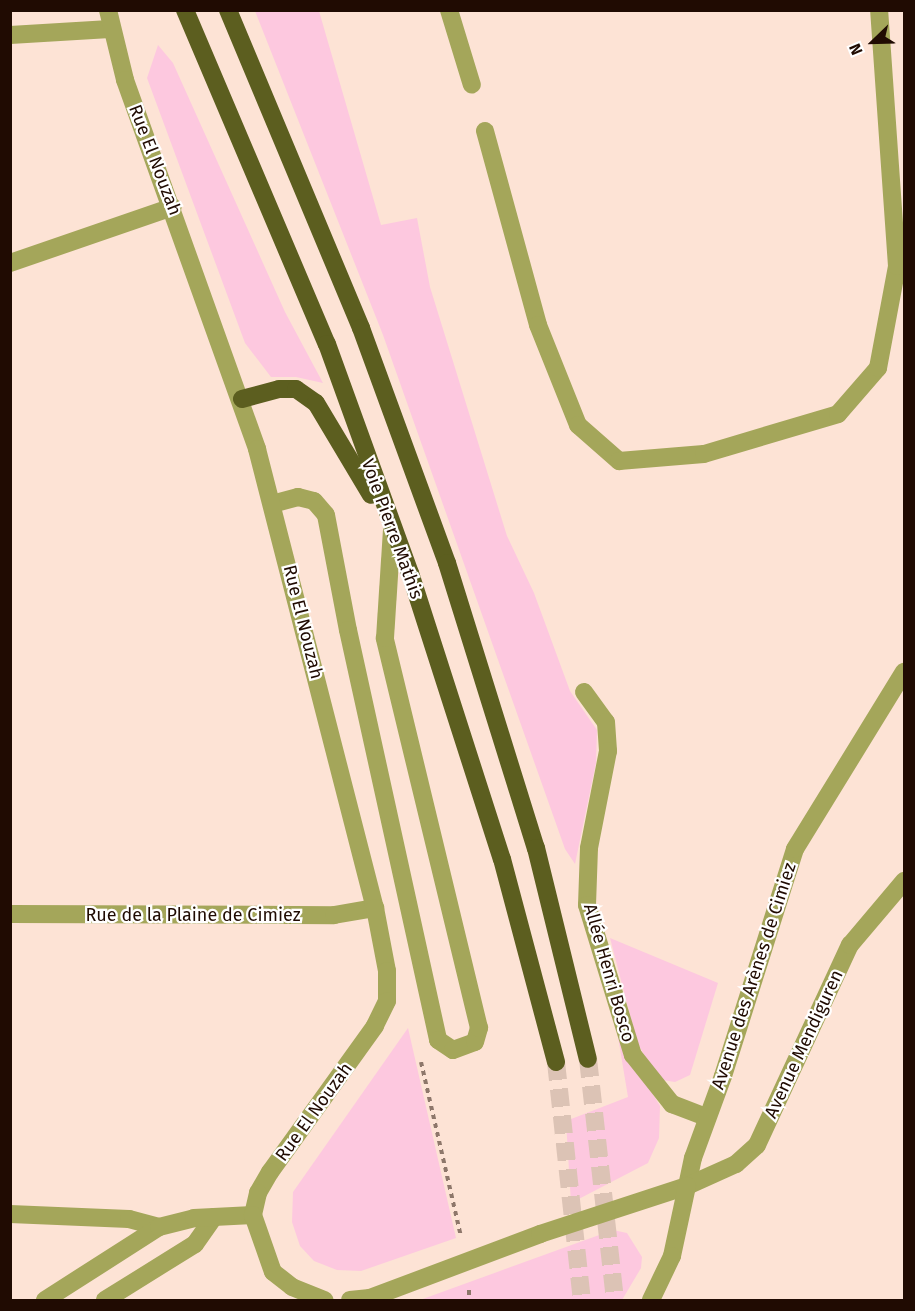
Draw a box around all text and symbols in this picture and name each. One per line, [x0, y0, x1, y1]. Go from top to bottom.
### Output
north arrow [843, 12, 903, 72]
text: N [845, 41, 867, 58]
street label: Rue El Nouzah [124, 102, 186, 218]
street label: Voie Pierre Mathis [357, 456, 427, 602]
street label: Rue El Nouzah [278, 563, 328, 681]
street label: Avenue des Arènes de Cimiez [707, 860, 801, 1092]
street label: Allée Henri Bosco [579, 901, 639, 1045]
street label: Rue de la Plaine de Cimiez [85, 904, 301, 926]
street label: Avenue Mendiguren [760, 966, 848, 1122]
street label: Rue El Nouzah [271, 1058, 357, 1166]

